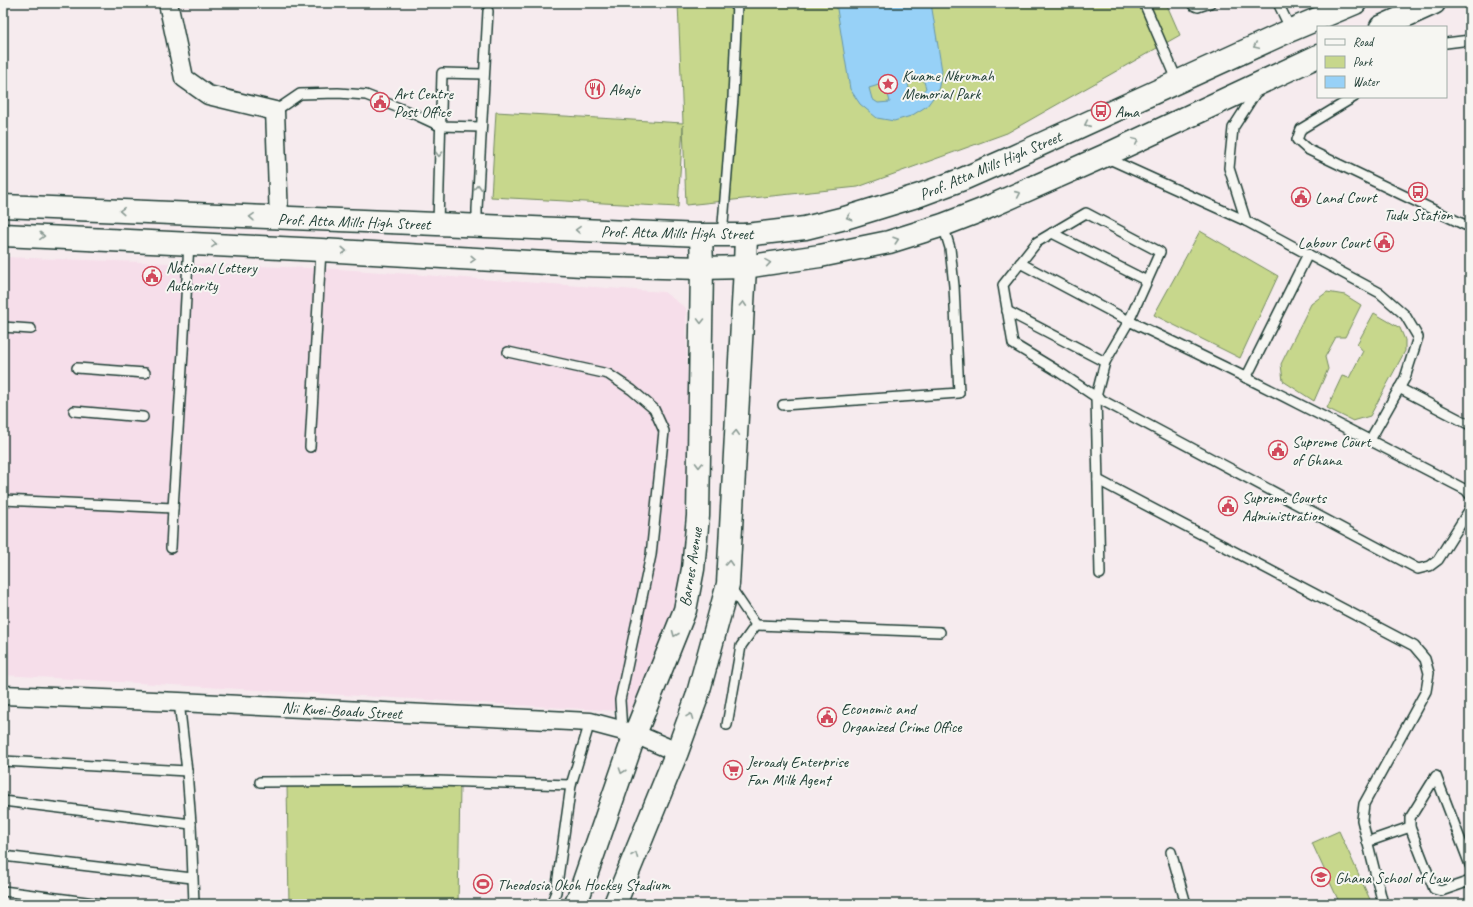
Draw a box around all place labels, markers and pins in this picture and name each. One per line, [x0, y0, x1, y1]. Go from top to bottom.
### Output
place label: Kwame Nkrumah Memorial Park [902, 66, 995, 104]
place icon: Kwame Nkrumah Memorial Park [877, 73, 899, 95]
restaurant icon: Abajo [584, 78, 606, 100]
place label: Abajo [609, 80, 642, 100]
place label: Art Centre Post Office [394, 84, 455, 122]
public building icon: Art Centre Post Office [369, 91, 391, 113]
bus stop icon: Ama [1090, 100, 1112, 122]
place label: Ama [1115, 102, 1140, 122]
bus stop icon: Tudu Station [1407, 181, 1429, 203]
public building icon: Land Court [1290, 186, 1312, 208]
place label: Land Court [1315, 188, 1378, 208]
place label: Tudu Station [1384, 205, 1453, 225]
public building icon: Labour Court [1373, 231, 1395, 253]
place label: Labour Court [1298, 233, 1372, 253]
place label: National Lottery Authority [166, 258, 258, 296]
public building icon: National Lottery Authority [141, 265, 163, 287]
place label: Supreme Court of Ghana [1292, 432, 1372, 470]
public building icon: Supreme Court of Ghana [1267, 439, 1289, 461]
place label: Supreme Courts Administration [1242, 488, 1328, 526]
public building icon: Supreme Courts Administration [1217, 495, 1239, 517]
place label: Economic and Organized Crime Office [841, 699, 963, 737]
public building icon: Economic and Organized Crime Office [816, 706, 838, 728]
place label: Jeroady Enterprise Fan Milk Agent [746, 752, 850, 790]
supermarket icon: Jeroady Enterprise Fan Milk Agent [722, 759, 744, 781]
school or university icon: Ghana School of Law [1310, 866, 1332, 888]
place label: Ghana School of Law [1335, 868, 1451, 888]
sports icon: Theodosia Okoh Hockey Stadium [472, 873, 494, 895]
place label: Theodosia Okoh Hockey Stadium [497, 875, 671, 895]

